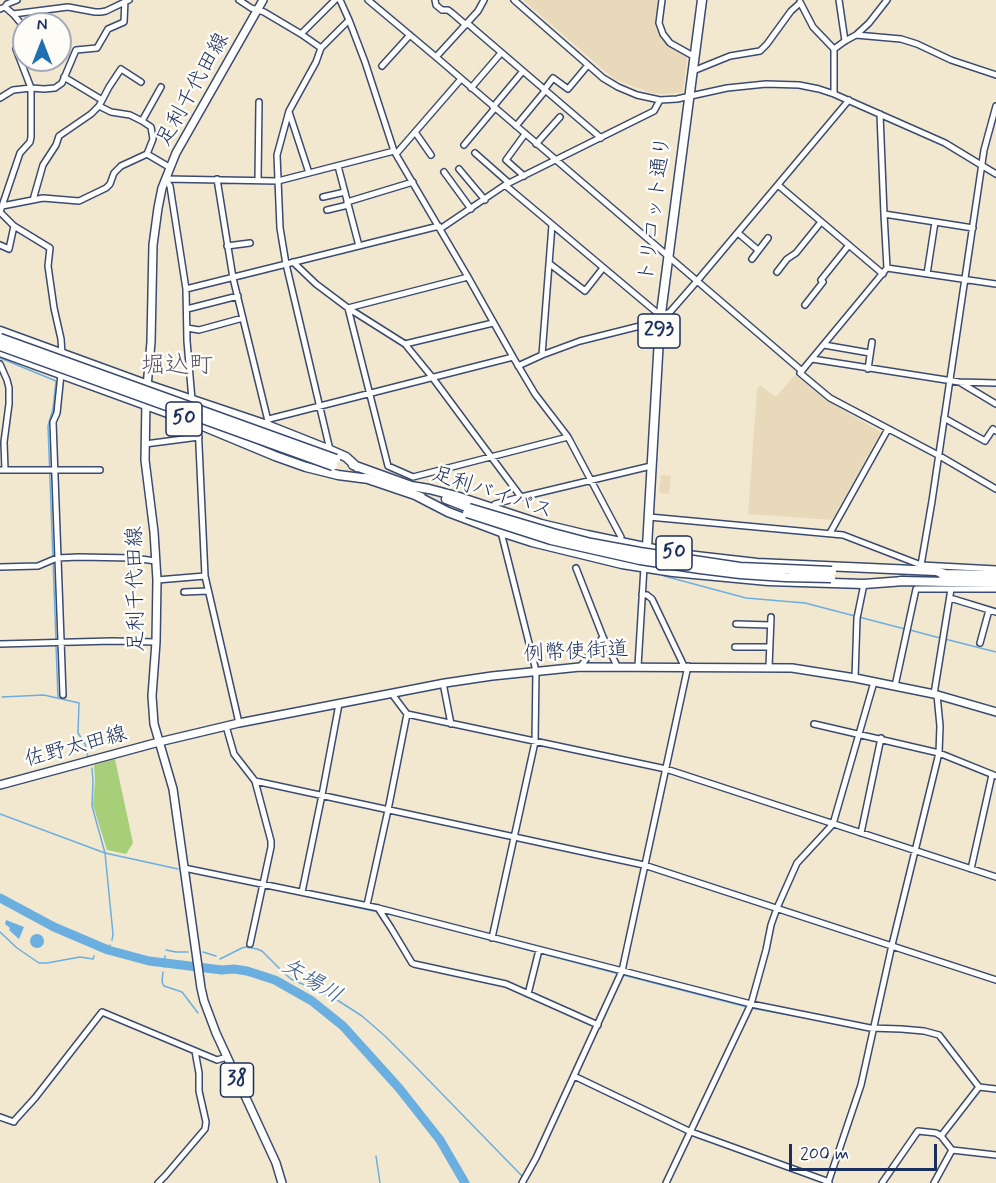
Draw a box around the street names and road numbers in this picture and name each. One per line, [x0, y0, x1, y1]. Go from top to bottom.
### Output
street label: 足利千代田線 [152, 29, 236, 151]
street label: トリコット通り [635, 135, 677, 283]
road number: 293 [638, 314, 680, 348]
road number: 50 [166, 402, 202, 436]
street label: 足利バイパス [428, 463, 556, 525]
street label: 足利千代田線 [123, 526, 151, 652]
road number: 50 [656, 536, 692, 570]
street label: 例幣使街道 [523, 638, 629, 668]
street label: 佐野太田線 [22, 722, 130, 774]
road number: 38 [220, 1063, 254, 1097]

